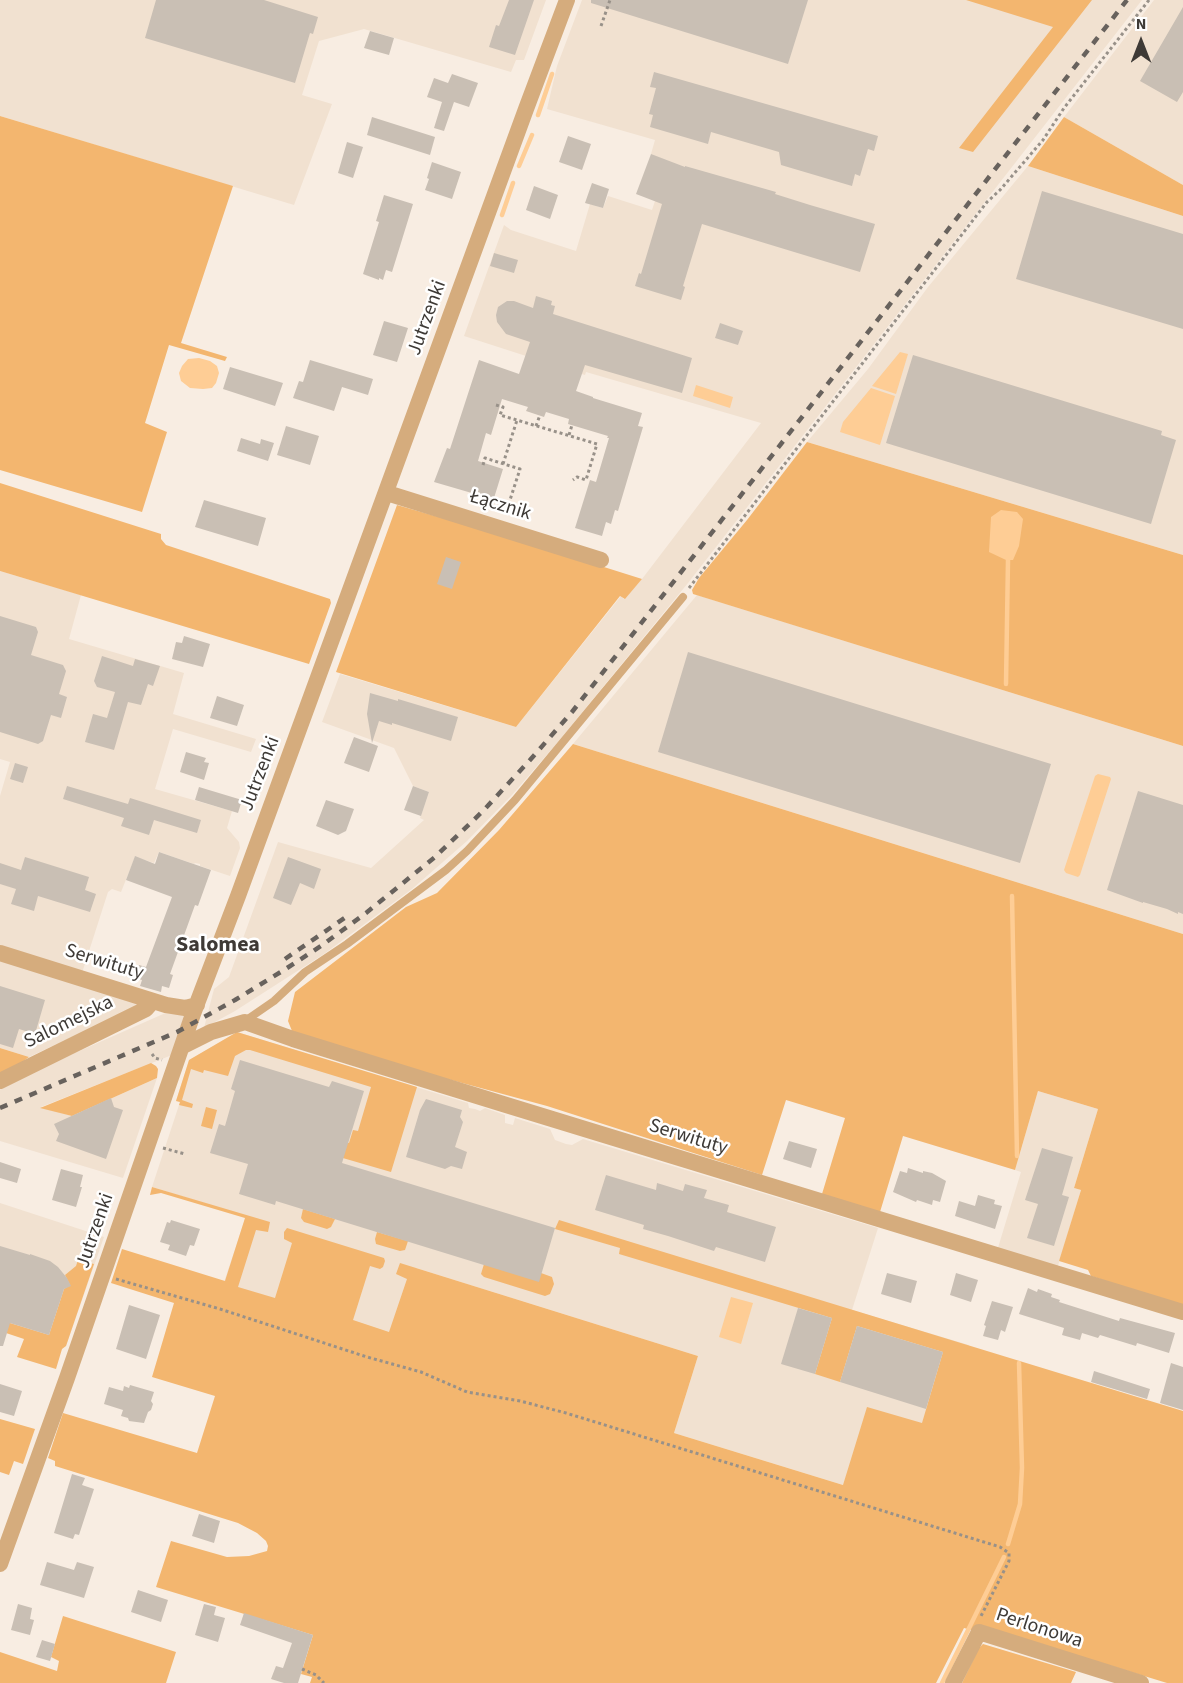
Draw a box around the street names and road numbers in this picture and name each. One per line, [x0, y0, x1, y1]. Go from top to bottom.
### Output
street label: Jutrzenki [403, 277, 453, 359]
street label: Łącznik [466, 485, 534, 527]
street label: Jutrzenki [236, 733, 286, 815]
street label: Serwituty [62, 940, 146, 986]
street label: Salomejska [20, 991, 118, 1055]
street label: Serwituty [646, 1115, 730, 1161]
street label: Jutrzenki [72, 1190, 120, 1272]
street label: Perlonowa [993, 1604, 1085, 1654]

